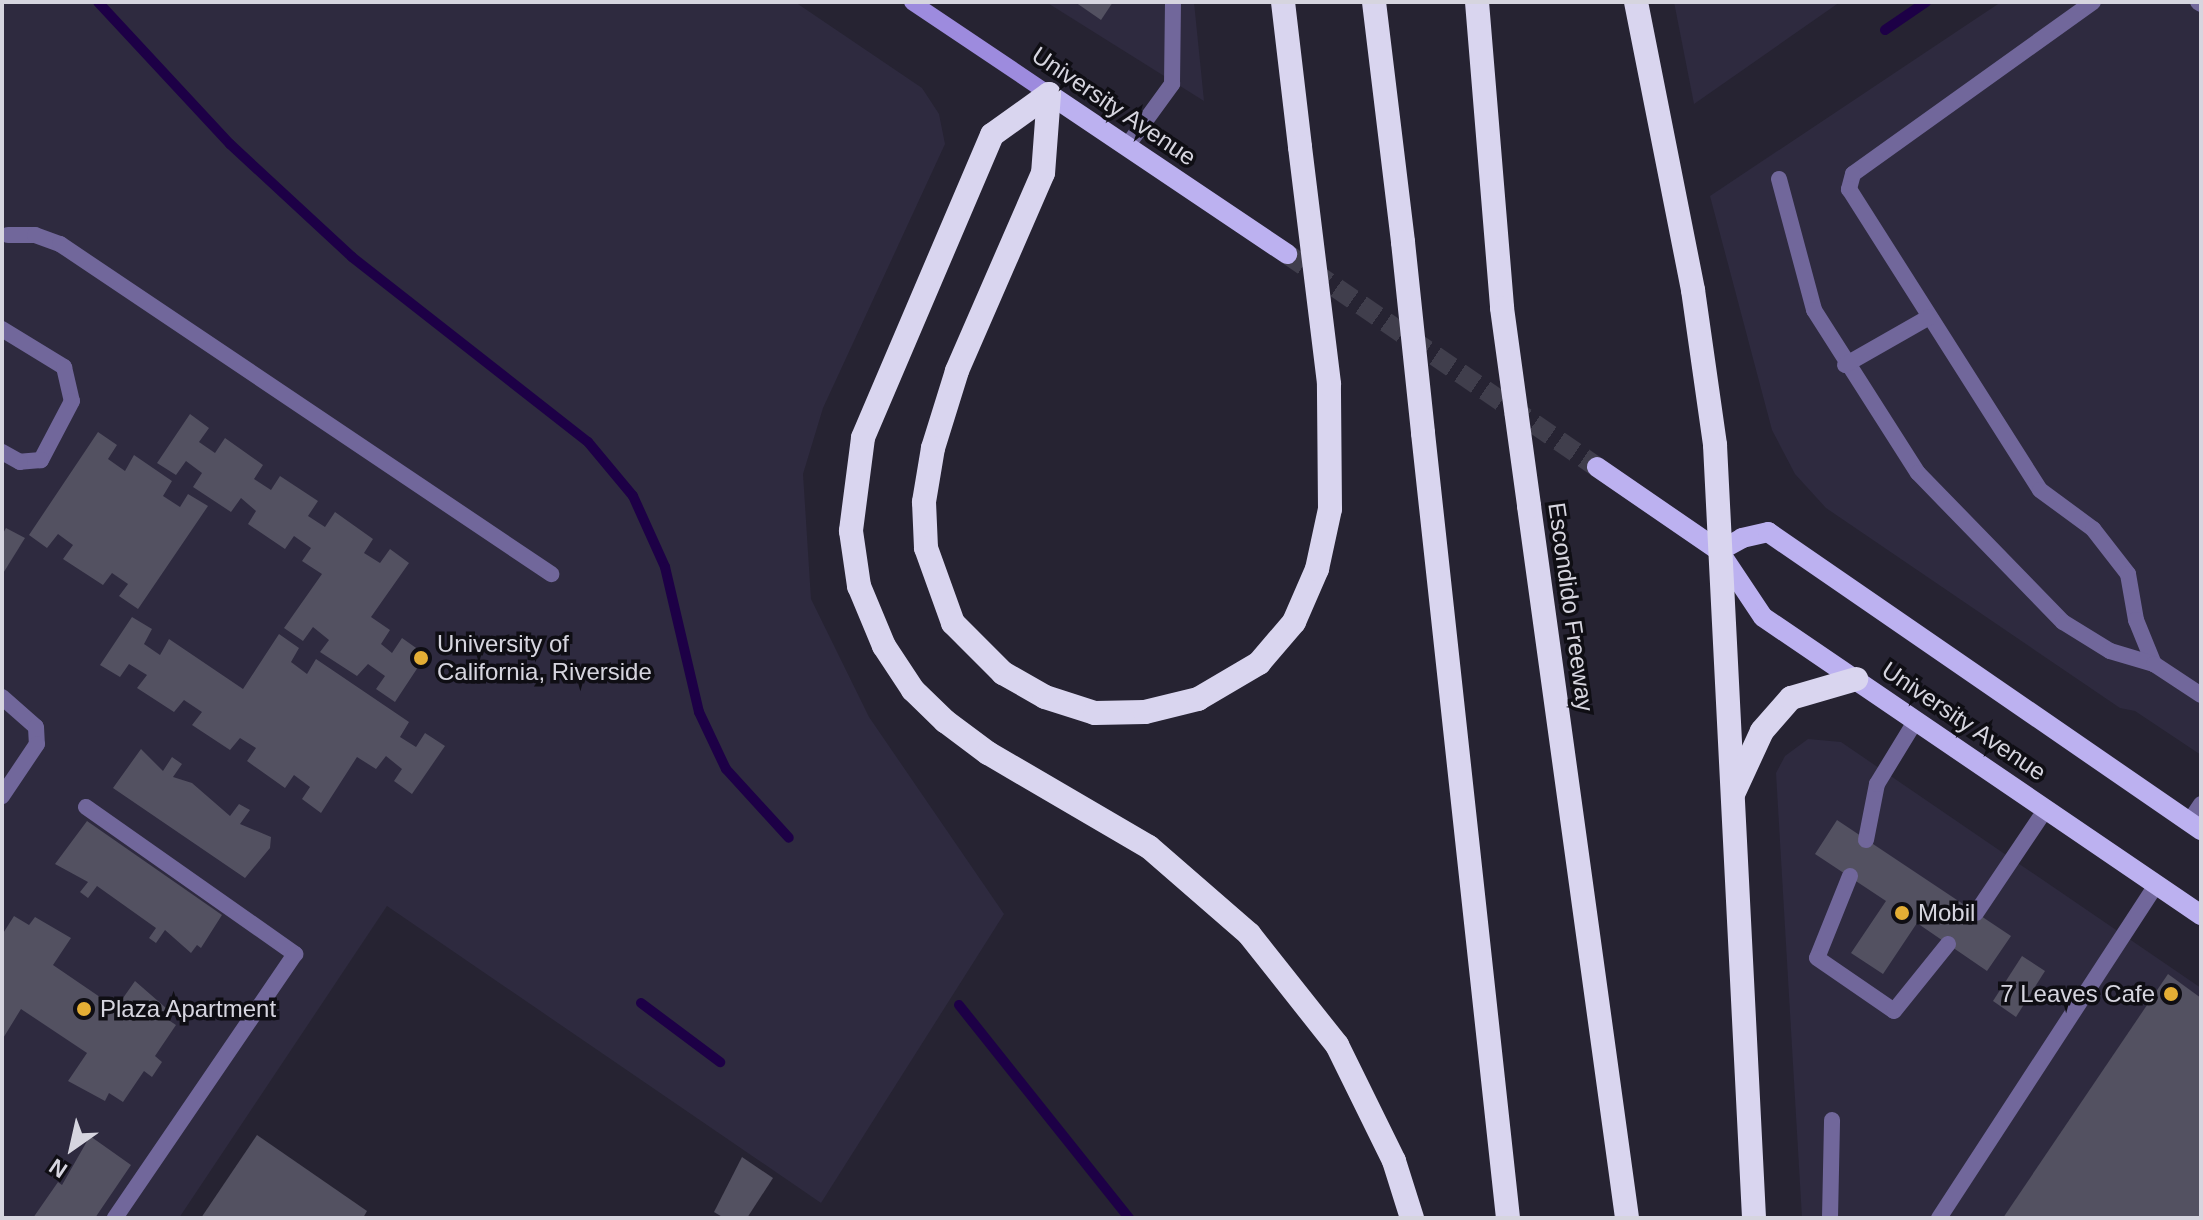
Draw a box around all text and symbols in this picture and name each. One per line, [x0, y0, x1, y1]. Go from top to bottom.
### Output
street label: University Avenue [1026, 40, 1202, 172]
street label: Escondido Freeway [1542, 501, 1600, 713]
place label: University of California, Riverside [437, 630, 652, 686]
marker: University of California, Riverside [412, 649, 430, 667]
street label: University Avenue [1876, 655, 2052, 787]
place label: Mobil [1918, 899, 1975, 927]
marker: Mobil [1893, 904, 1911, 922]
place label: 7 Leaves Cafe [2000, 980, 2155, 1008]
marker: 7 Leaves Cafe [2162, 985, 2180, 1003]
place label: Plaza Apartment [100, 995, 277, 1023]
marker: Plaza Apartment [75, 1000, 93, 1018]
north arrow [32, 1108, 112, 1188]
text: N [45, 1154, 72, 1183]

